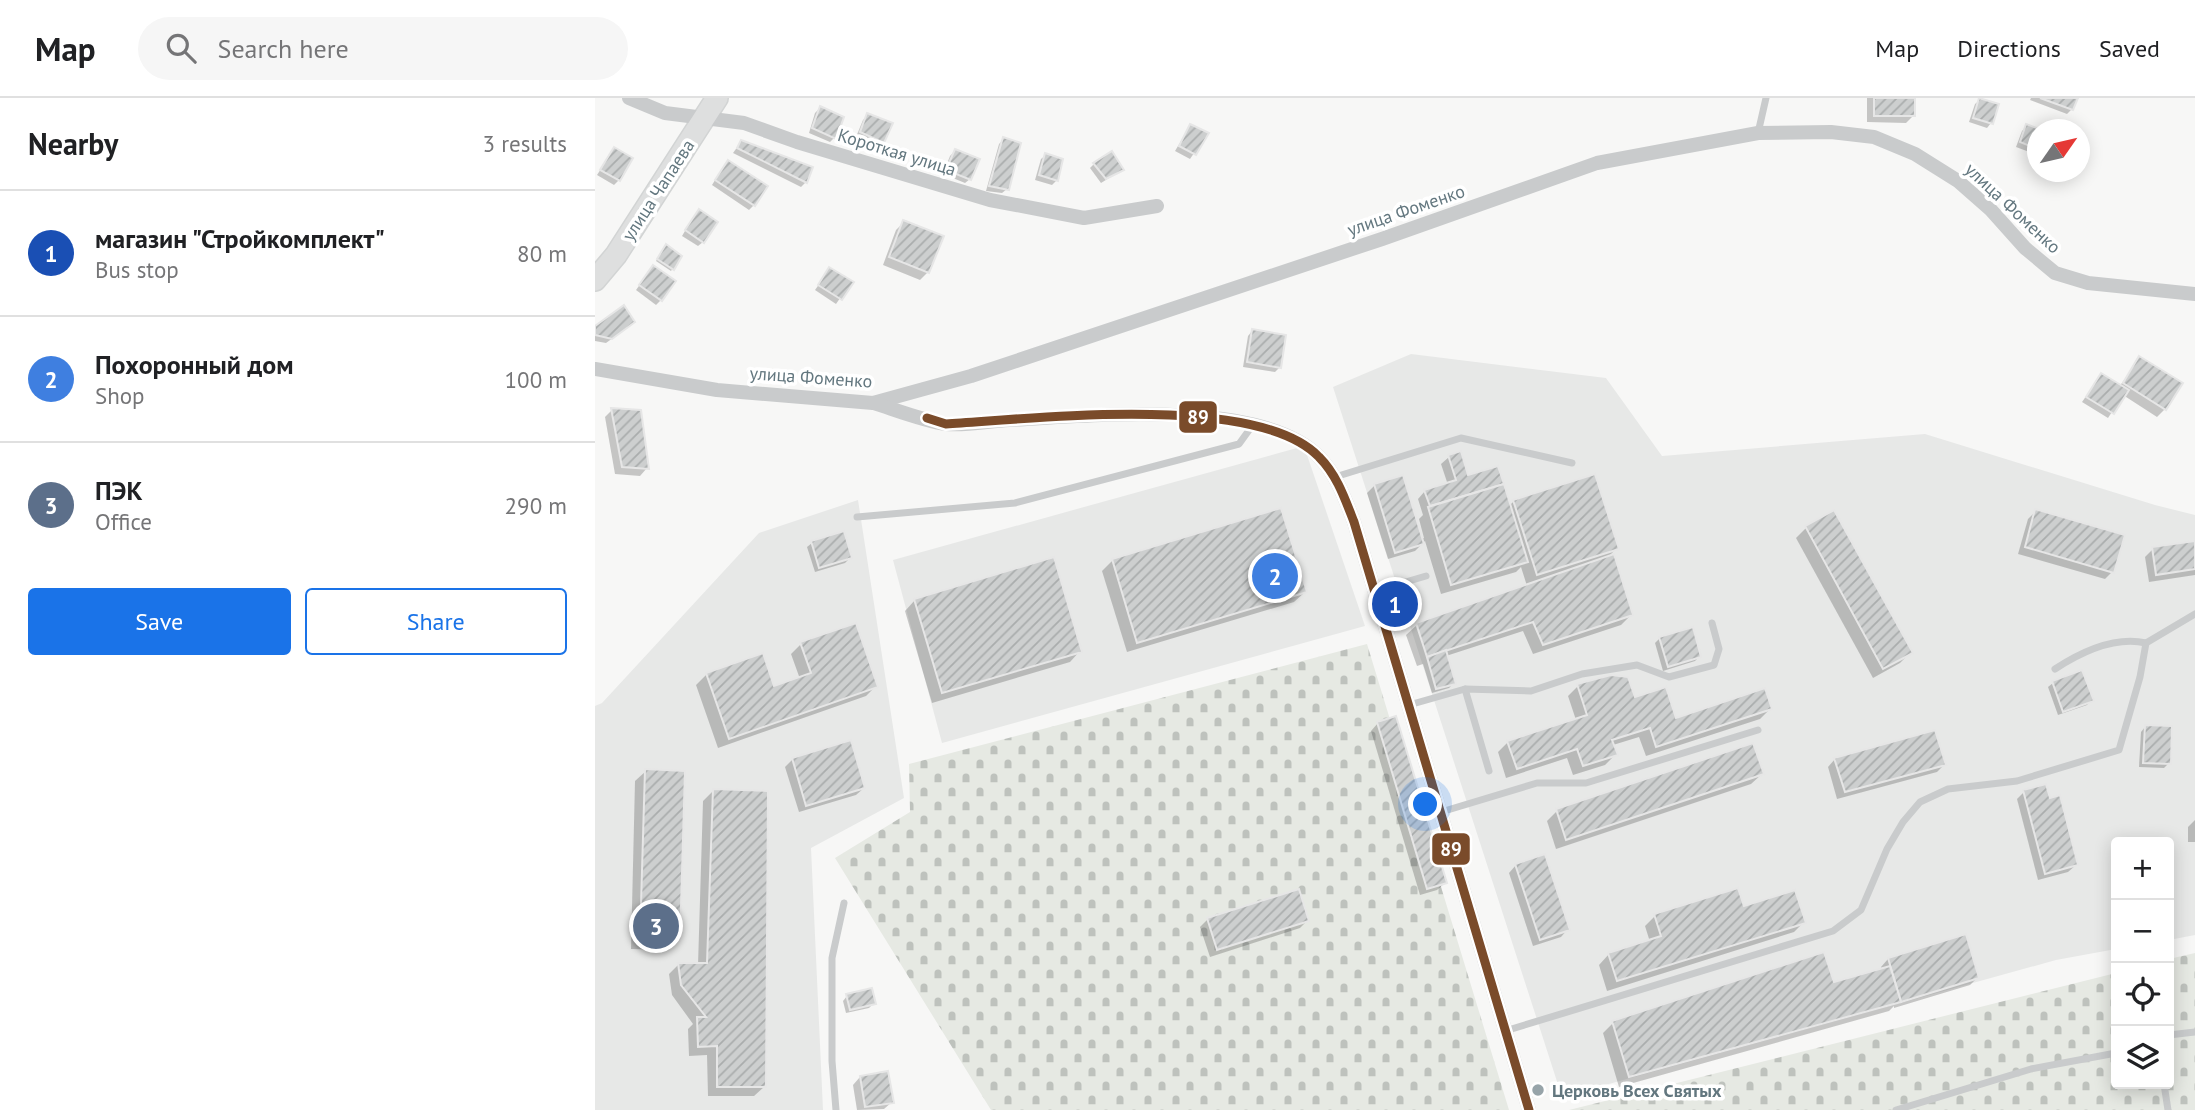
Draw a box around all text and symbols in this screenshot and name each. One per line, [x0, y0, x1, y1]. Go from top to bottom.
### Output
search box [138, 17, 628, 80]
text: Map [35, 27, 96, 70]
icon: search [162, 29, 200, 67]
text: Search here [218, 32, 349, 65]
text: Map [1875, 33, 1919, 64]
text: Directions [1957, 33, 2061, 64]
text: Saved [2099, 33, 2160, 64]
north arrow [2027, 119, 2090, 182]
street label: Короткая улица [835, 123, 959, 181]
text: Nearby [28, 124, 118, 163]
text: 3 results [483, 129, 567, 158]
street label: улица Чапаева [617, 135, 699, 245]
street label: улица Фоменко [1960, 158, 2066, 258]
street label: улица Фоменко [1344, 179, 1468, 241]
text: магазин "Стройкомплект" [95, 222, 385, 255]
text: 1 [44, 239, 58, 268]
text: 80 m [517, 239, 567, 268]
text: Bus stop [95, 255, 179, 284]
text: Похоронный дом [95, 348, 294, 381]
street label: улица Фоменко [749, 361, 873, 393]
text: 2 [44, 365, 58, 394]
text: 100 m [505, 365, 567, 394]
text: Shop [95, 381, 145, 410]
line badge: 89 [1178, 400, 1218, 434]
text: 89 [1187, 405, 1209, 429]
text: ПЭК [95, 474, 143, 507]
text: 3 [44, 491, 58, 520]
text: 290 m [505, 491, 567, 520]
text: Office [95, 507, 152, 536]
pin: 2 [1252, 550, 1298, 602]
pin: 1 [1372, 578, 1418, 630]
button: Save [28, 588, 291, 655]
button: Share [305, 588, 567, 655]
your location [1408, 787, 1442, 821]
line badge: 89 [1431, 832, 1471, 866]
text: 89 [1440, 837, 1462, 861]
map controls [2111, 837, 2174, 1089]
button: + [2111, 837, 2174, 900]
pin: 3 [633, 900, 679, 952]
button: − [2111, 900, 2174, 963]
button: locate [2111, 963, 2174, 1026]
button: layers [2111, 1026, 2174, 1089]
place label: Церковь Всех Святых [1552, 1079, 1722, 1102]
marker: Церковь Всех Святых [1530, 1082, 1546, 1098]

